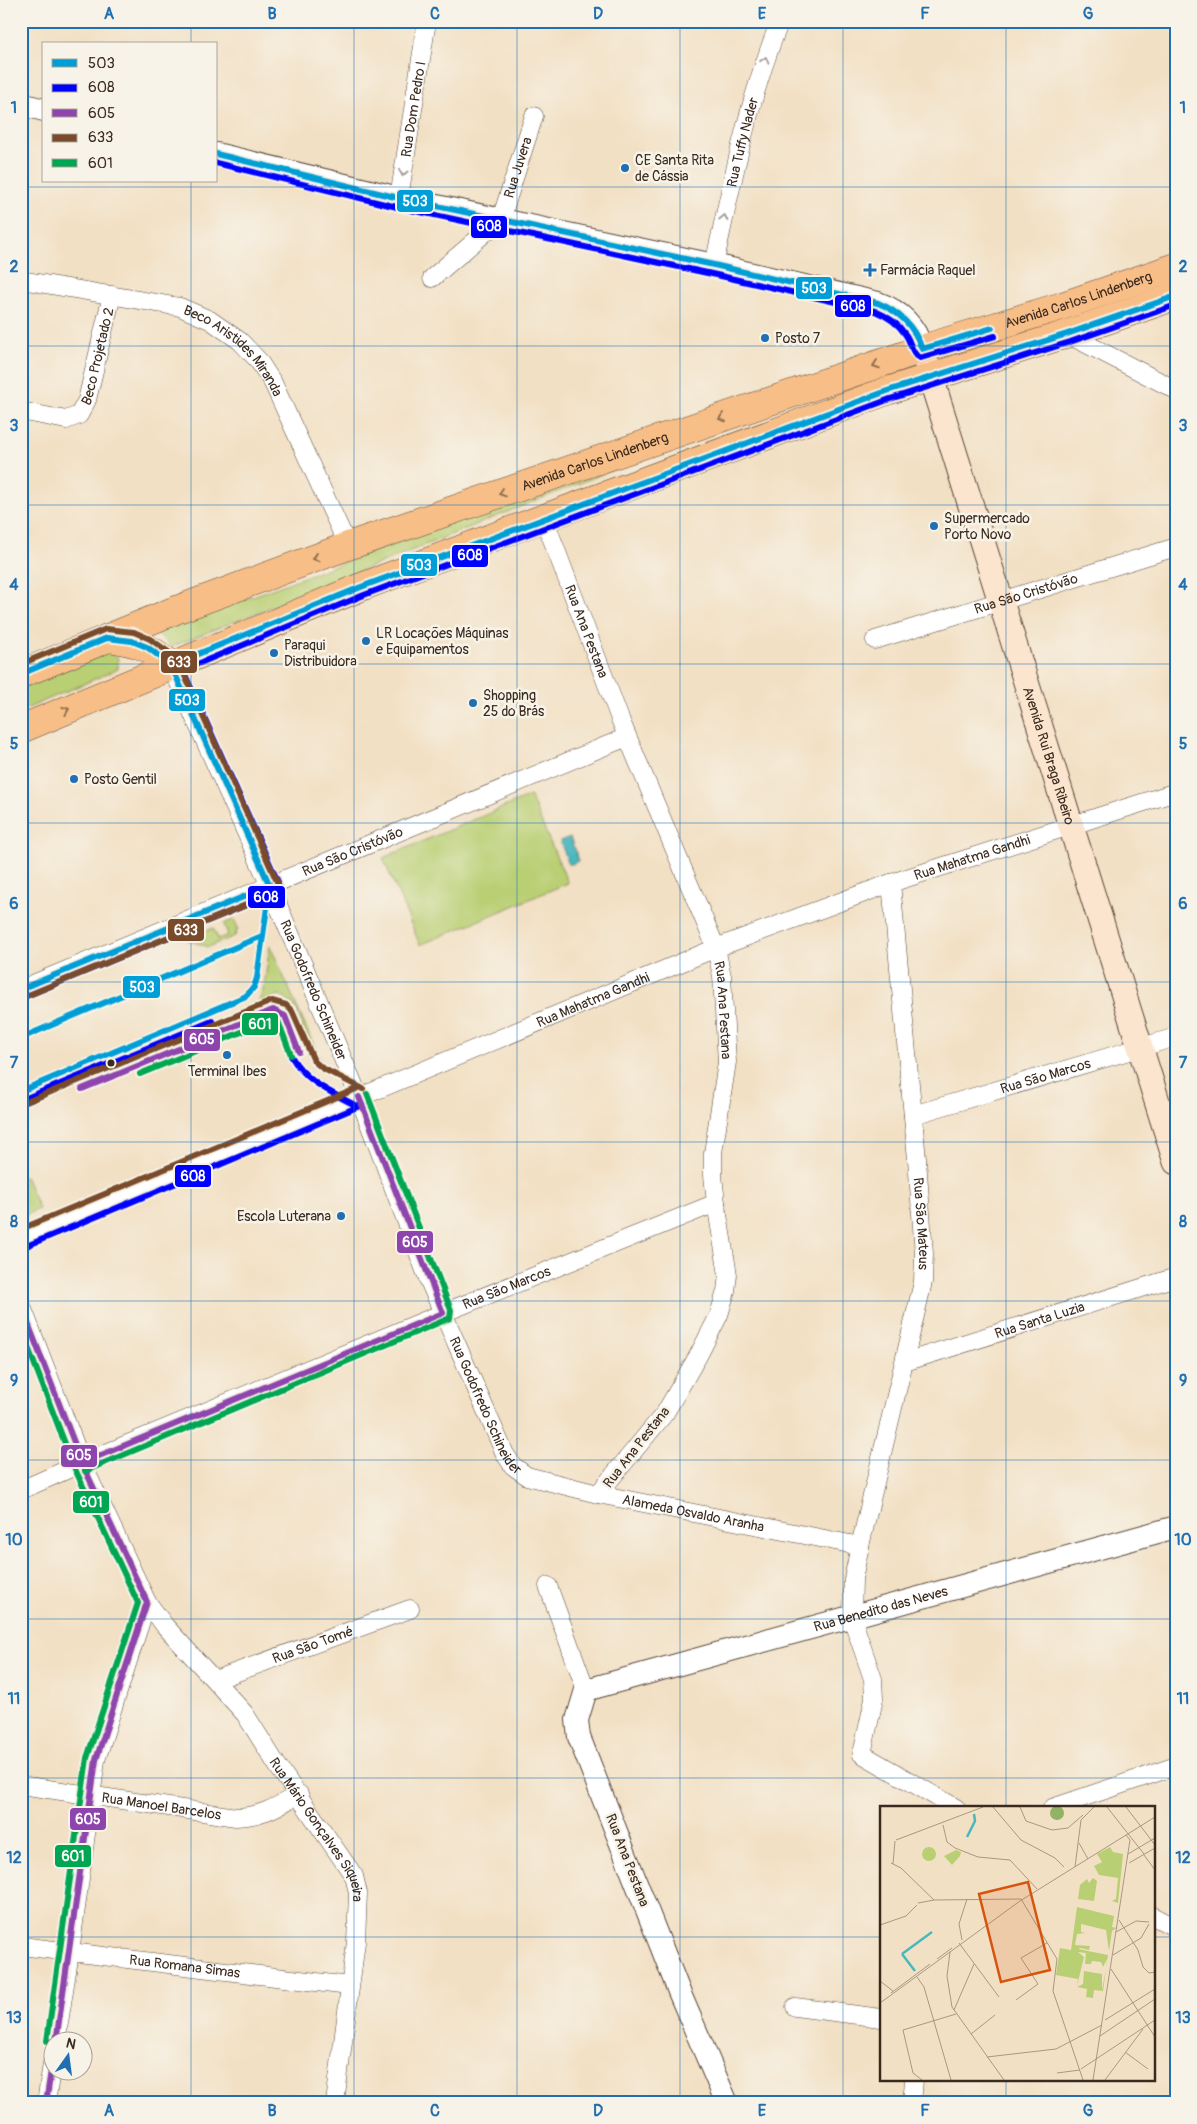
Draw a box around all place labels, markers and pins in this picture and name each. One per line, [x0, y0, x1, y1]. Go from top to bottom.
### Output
place label: CE Santa Rita de Cássia [635, 152, 714, 185]
marker: CE Santa Rita de Cássia [619, 162, 631, 174]
place label: Farmácia Raquel [880, 262, 976, 279]
marker: Farmácia Raquel [864, 264, 876, 276]
place label: Posto 7 [775, 330, 821, 347]
marker: Posto 7 [759, 332, 771, 344]
place label: Supermercado Porto Novo [944, 510, 1030, 543]
marker: Supermercado Porto Novo [928, 520, 940, 532]
place label: LR Locações Máquinas e Equipamentos [376, 625, 509, 658]
marker: LR Locações Máquinas e Equipamentos [360, 635, 372, 647]
place label: Paraqui Distribuidora [284, 637, 357, 670]
marker: Paraqui Distribuidora [268, 647, 280, 659]
place label: Shopping 25 do Brás [483, 687, 545, 720]
marker: Shopping 25 do Brás [467, 697, 479, 709]
place label: Posto Gentil [84, 771, 157, 788]
marker: Posto Gentil [68, 773, 80, 785]
marker: Terminal Ibes [221, 1049, 233, 1061]
unlabelled marker [106, 1058, 116, 1068]
place label: Terminal Ibes [188, 1063, 267, 1080]
place label: Escola Luterana [237, 1208, 331, 1225]
marker: Escola Luterana [335, 1210, 347, 1222]

